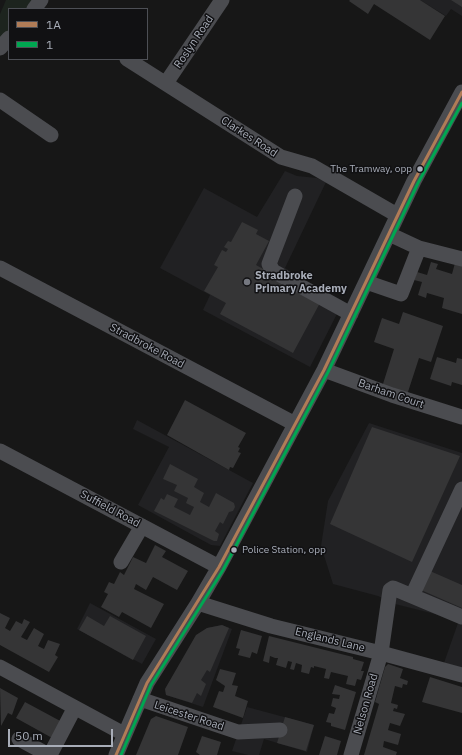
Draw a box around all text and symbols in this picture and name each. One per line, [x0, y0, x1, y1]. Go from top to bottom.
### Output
legend [8, 8, 148, 60]
street label: Roslyn Road [172, 13, 216, 71]
text: 1A [46, 17, 61, 32]
text: 1 [46, 37, 53, 52]
street label: Clarkes Road [218, 114, 280, 160]
place label: The Tramway, opp [330, 163, 412, 175]
marker: The Tramway, opp [415, 164, 425, 174]
place label: Stradbroke Primary Academy [255, 269, 347, 295]
marker: Stradbroke Primary Academy [242, 277, 252, 287]
street label: Stradbroke Road [107, 321, 187, 371]
street label: Barham Court [356, 377, 426, 411]
street label: Suffield Road [78, 488, 142, 530]
place label: Police Station, opp [242, 544, 326, 556]
marker: Police Station, opp [229, 545, 239, 555]
street label: Englands Lane [294, 625, 366, 655]
street label: Nelson Road [351, 672, 381, 736]
street label: Leicester Road [152, 698, 226, 734]
scale bar [10, 721, 115, 747]
text: 50 m [15, 728, 43, 743]

